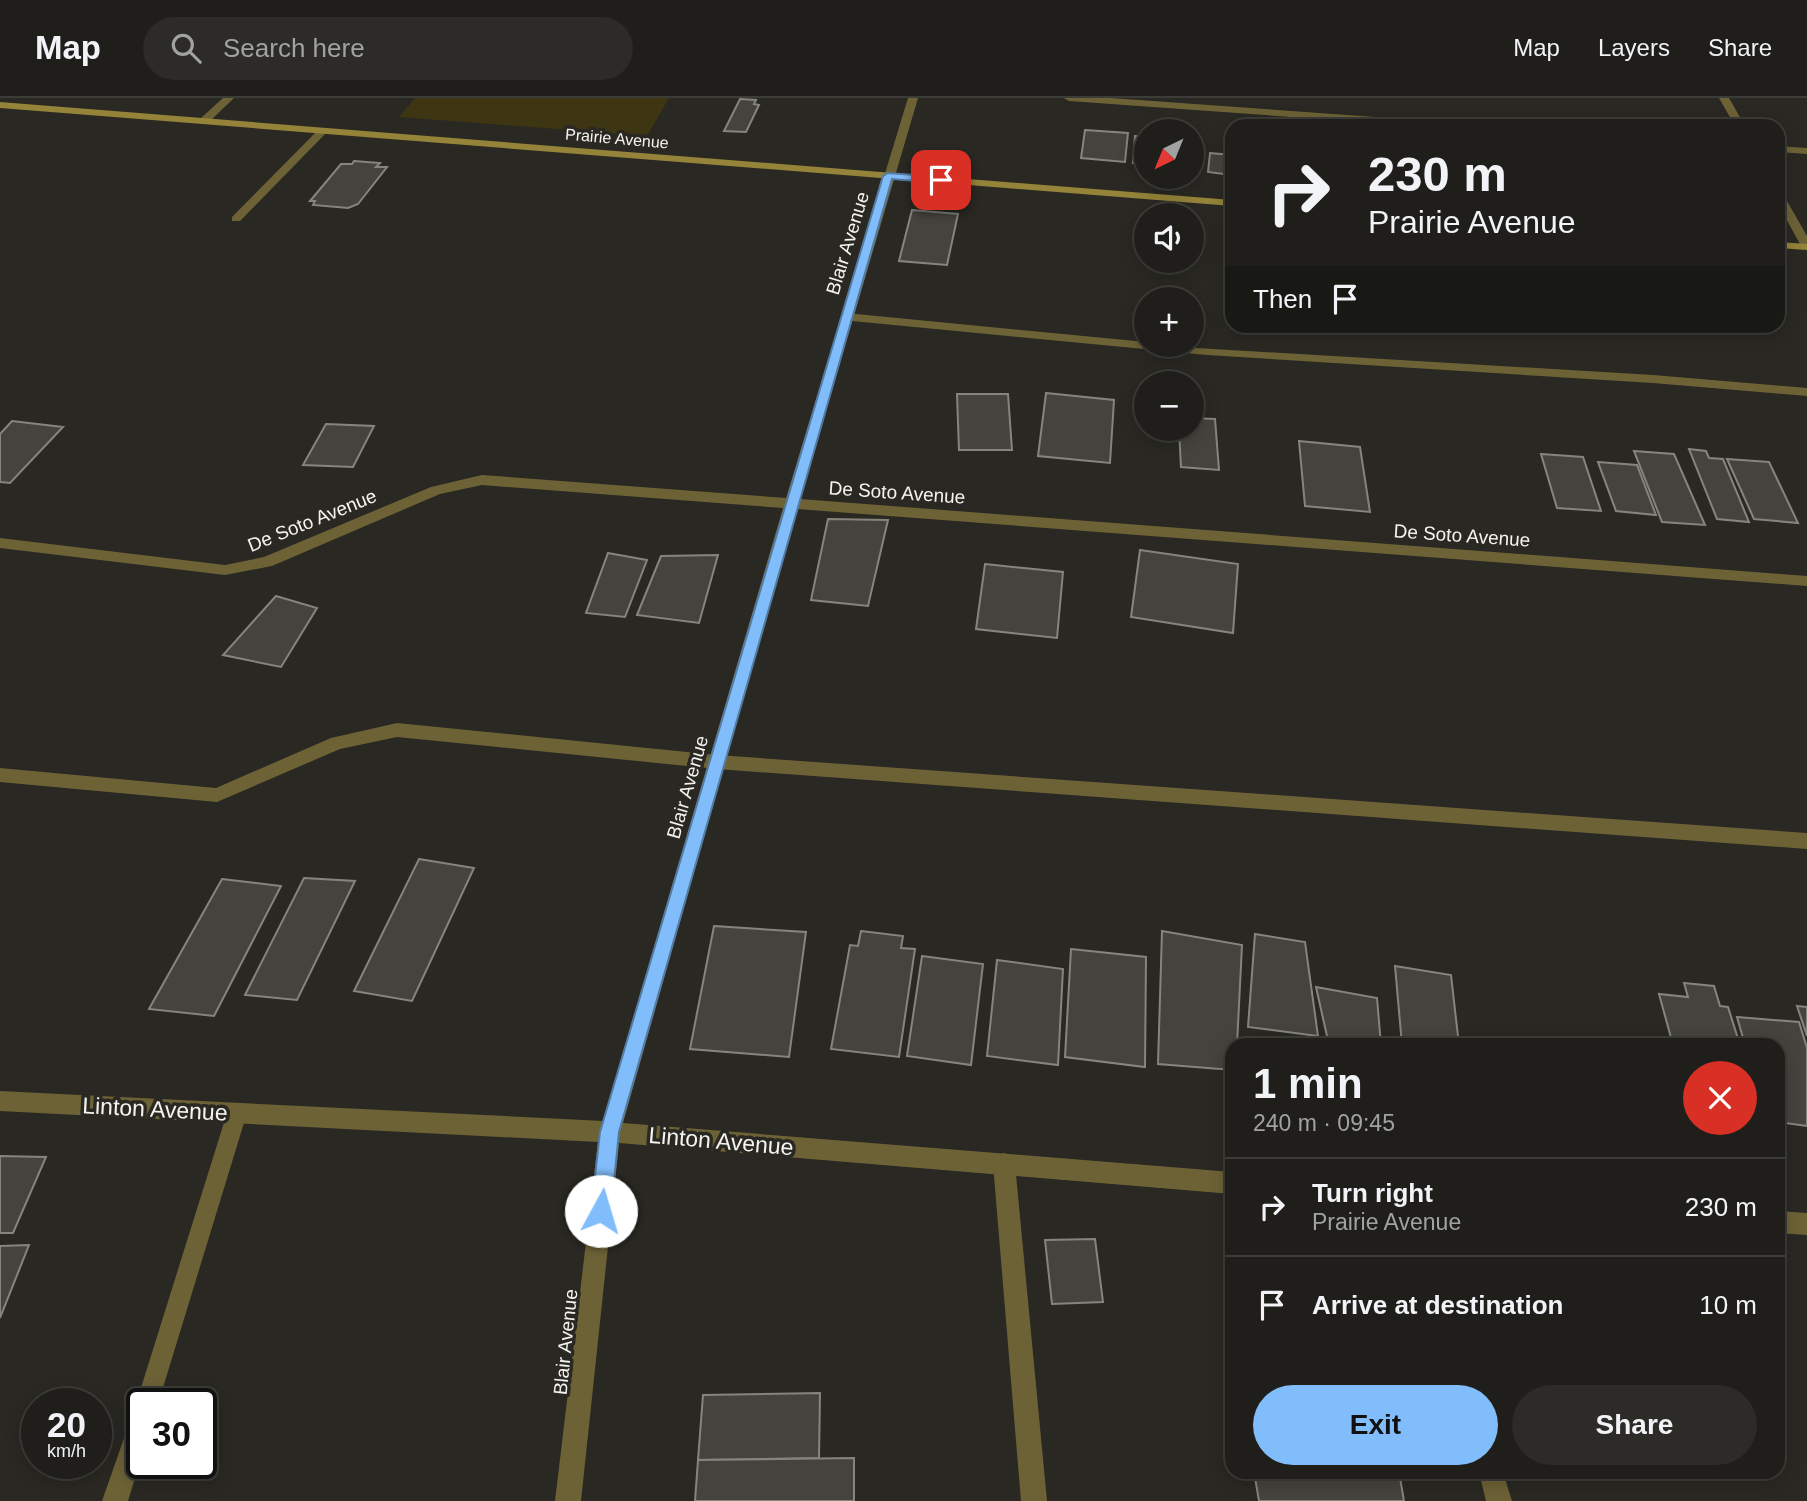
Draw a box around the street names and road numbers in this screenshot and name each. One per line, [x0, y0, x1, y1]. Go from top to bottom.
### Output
street label: Prairie Avenue [565, 126, 669, 151]
street label: Blair Avenue [822, 189, 873, 297]
street label: De Soto Avenue [828, 477, 966, 508]
street label: De Soto Avenue [245, 485, 380, 556]
street label: De Soto Avenue [1393, 520, 1531, 551]
street label: Blair Avenue [663, 733, 712, 841]
street label: Linton Avenue [82, 1092, 228, 1126]
street label: Linton Avenue [647, 1122, 795, 1160]
street label: Blair Avenue [549, 1288, 581, 1396]

